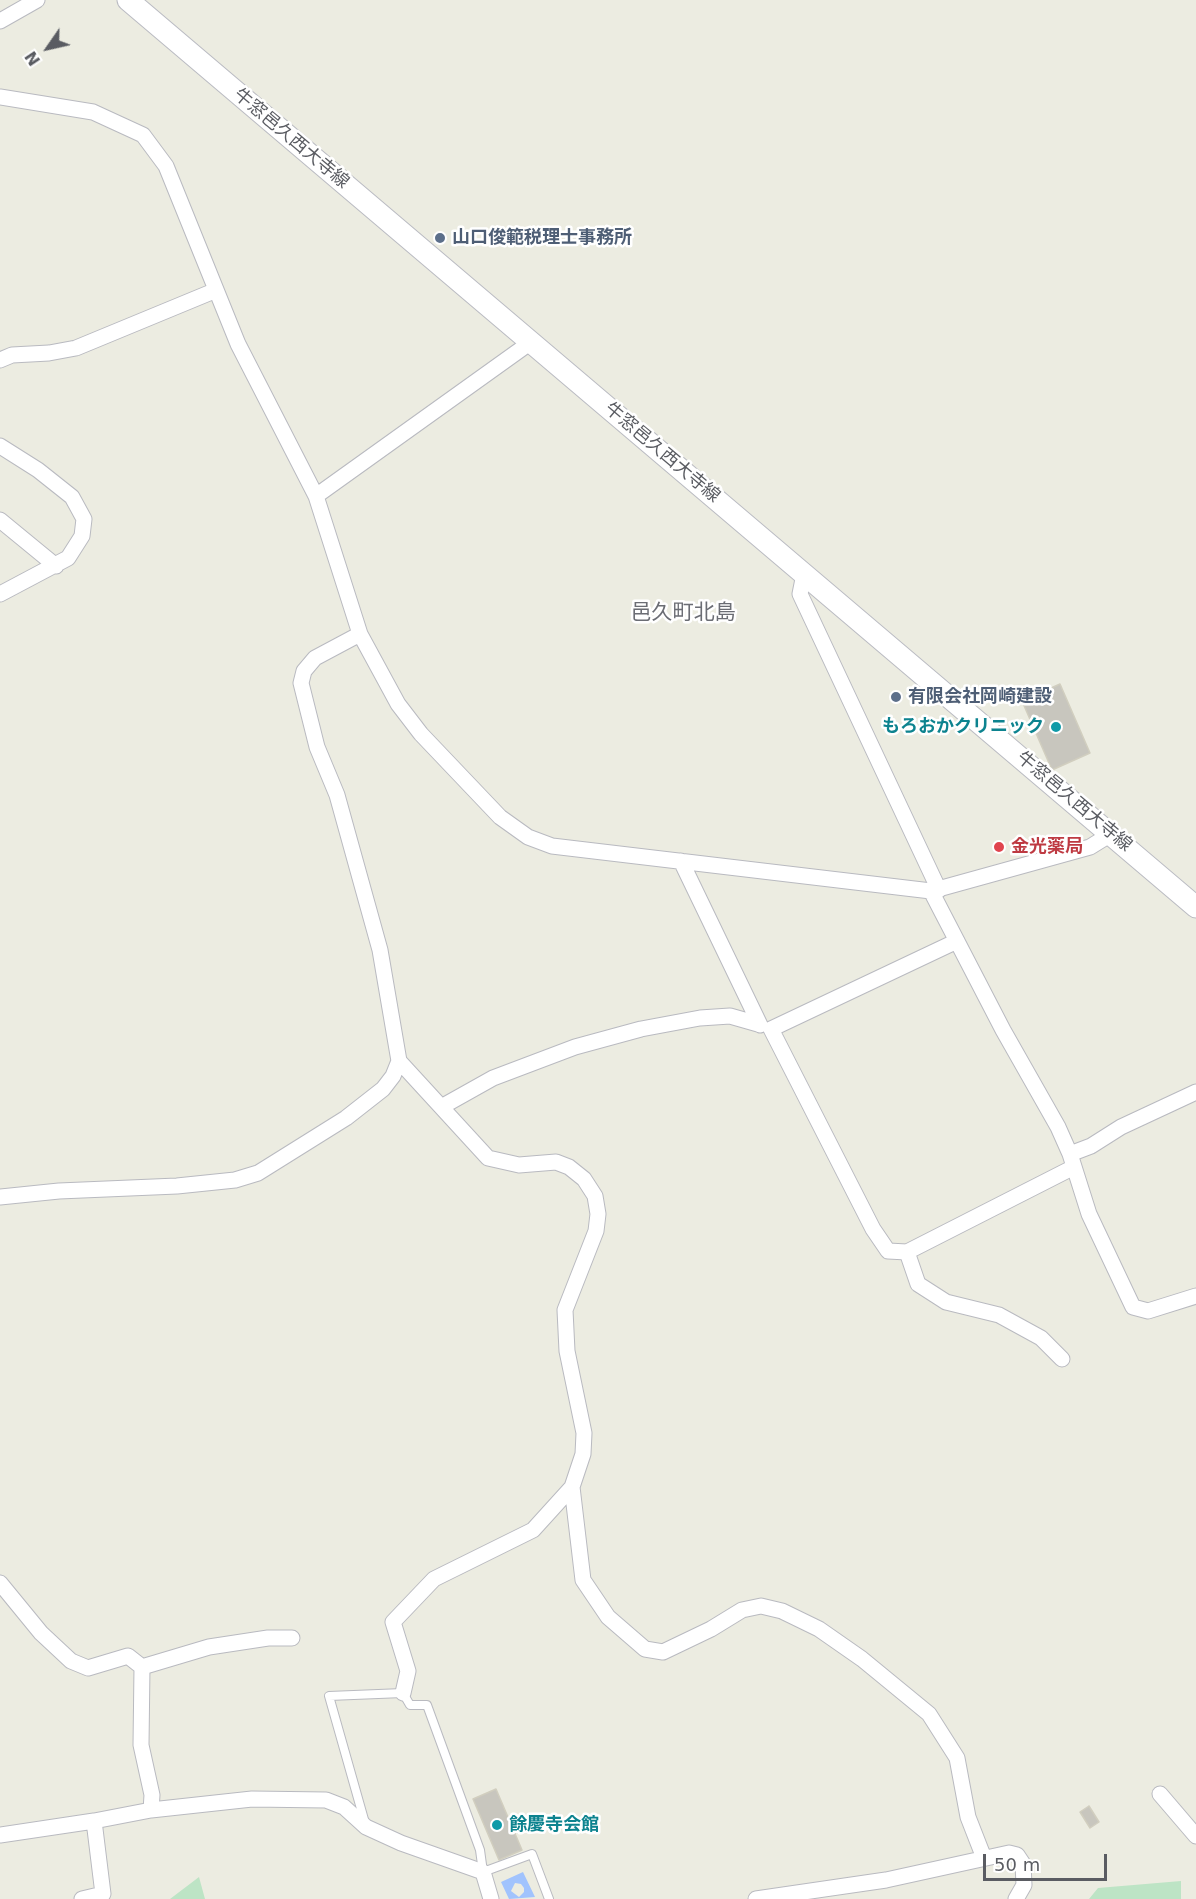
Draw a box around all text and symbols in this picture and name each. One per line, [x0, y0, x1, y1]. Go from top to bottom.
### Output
north arrow [18, 18, 78, 78]
text: N [21, 47, 44, 69]
street label: 牛窓邑久西大寺線 [229, 84, 353, 194]
place label: 山口俊範税理士事務所 [452, 227, 632, 249]
marker: 山口俊範税理士事務所 [433, 231, 447, 245]
street label: 牛窓邑久西大寺線 [600, 398, 724, 508]
district label: 邑久町北島 [631, 601, 735, 627]
place label: 有限会社岡崎建設 [908, 686, 1052, 708]
marker: 有限会社岡崎建設 [889, 690, 903, 704]
place label: もろおかクリニック [882, 716, 1044, 738]
marker: もろおかクリニック [1049, 720, 1063, 734]
street label: 牛窓邑久西大寺線 [1012, 747, 1136, 857]
place label: 金光薬局 [1011, 836, 1083, 858]
marker: 金光薬局 [992, 840, 1006, 854]
place label: 餘慶寺会館 [509, 1814, 599, 1836]
marker: 餘慶寺会館 [490, 1818, 504, 1832]
scale bar [986, 1842, 1110, 1880]
text: 50 m [994, 1854, 1040, 1875]

